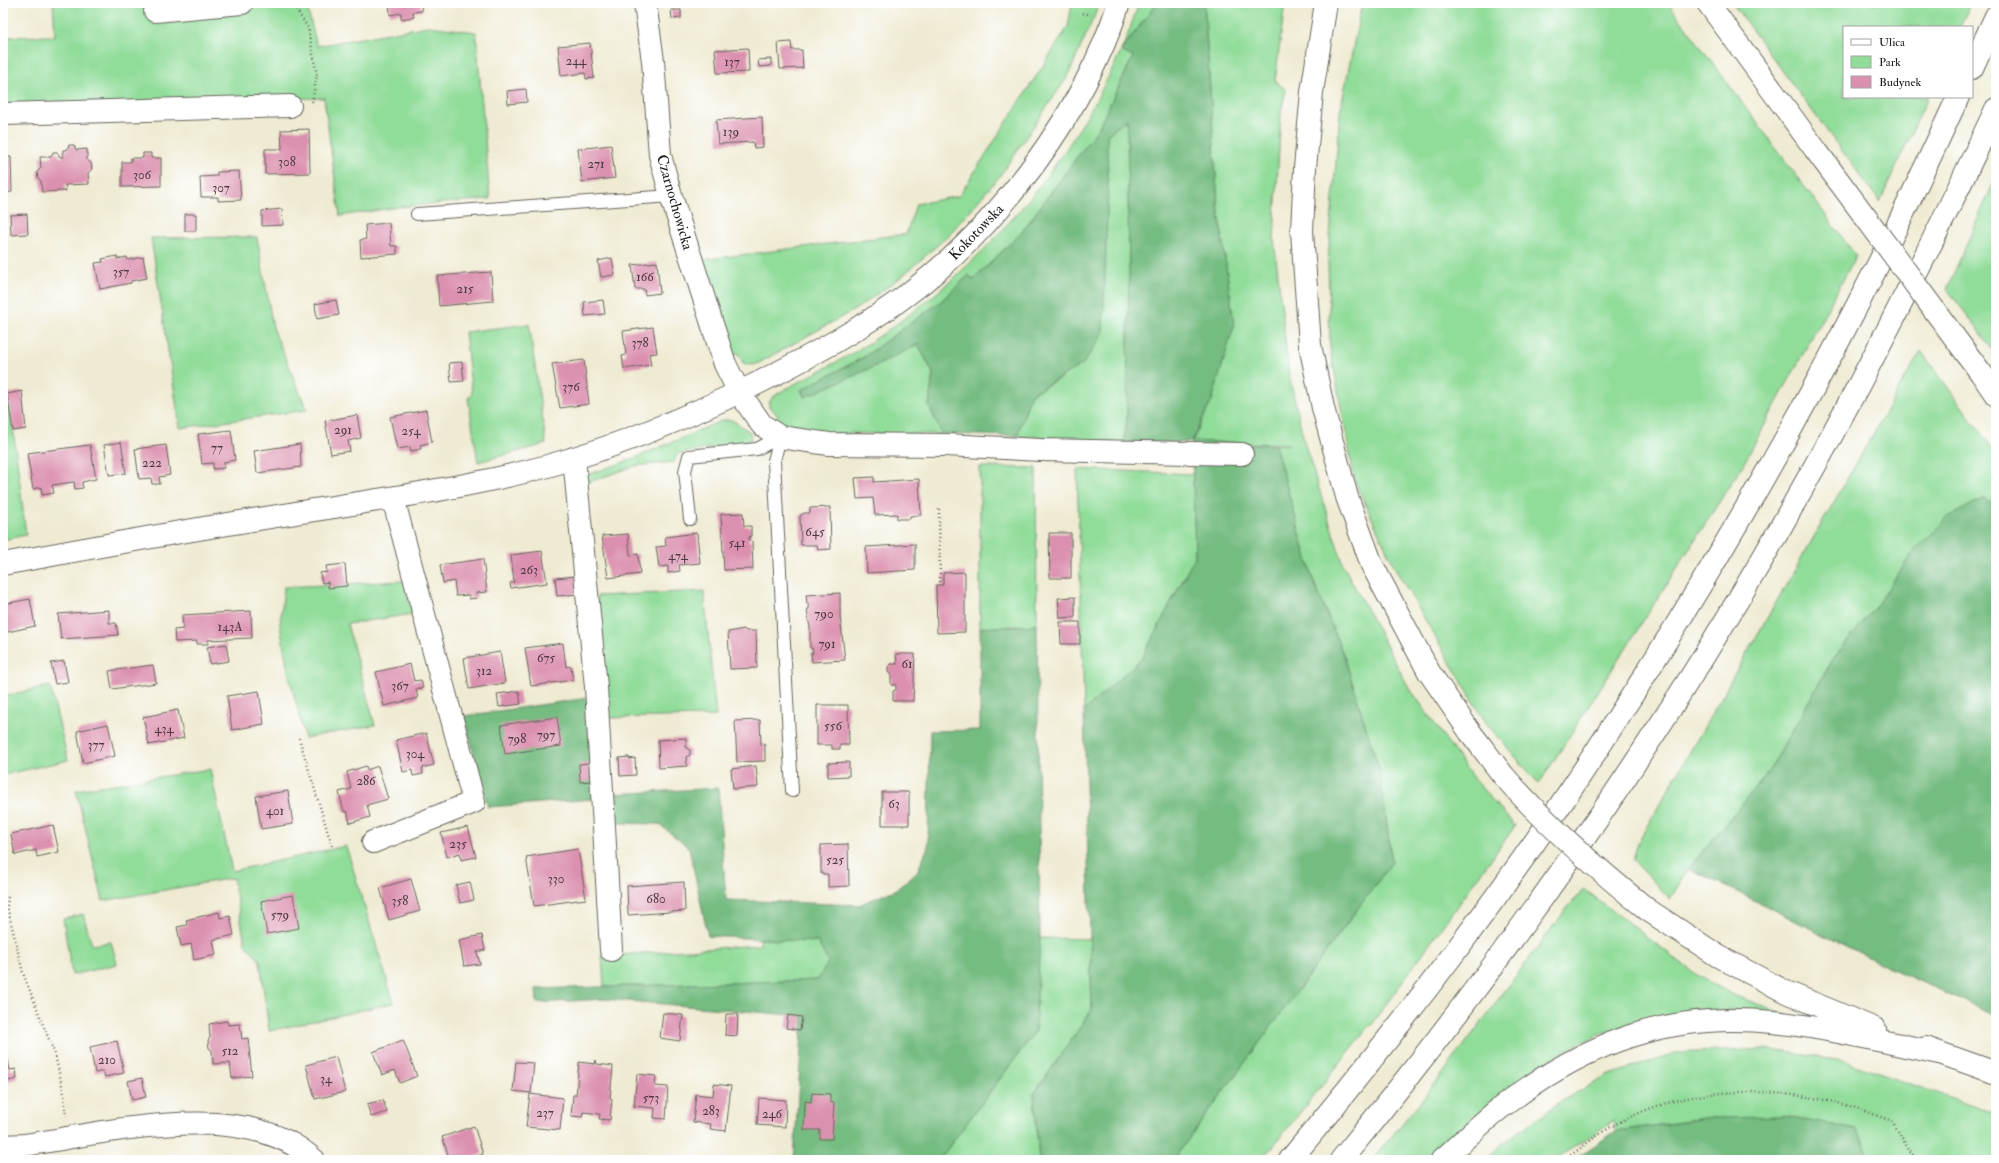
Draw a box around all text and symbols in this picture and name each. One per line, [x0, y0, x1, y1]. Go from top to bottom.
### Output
legend [1843, 26, 1973, 98]
text: Ulica [1879, 35, 1906, 50]
house number: 244 [566, 53, 587, 69]
house number: 137 [724, 54, 740, 70]
text: Park [1879, 55, 1901, 70]
text: Budynek [1879, 75, 1921, 90]
house number: 139 [723, 124, 739, 140]
street label: Czarnochowicka [652, 152, 697, 253]
house number: 308 [278, 154, 296, 170]
house number: 271 [587, 156, 605, 172]
house number: 306 [133, 167, 153, 183]
house number: 307 [212, 180, 230, 196]
street label: Kokotowska [945, 200, 1008, 265]
house number: 357 [113, 264, 129, 280]
house number: 166 [636, 269, 655, 285]
house number: 215 [457, 281, 474, 297]
house number: 378 [631, 335, 649, 351]
house number: 376 [562, 379, 581, 395]
house number: 291 [334, 422, 352, 438]
house number: 254 [402, 423, 421, 439]
house number: 77 [211, 440, 223, 456]
house number: 222 [142, 455, 162, 471]
house number: 645 [805, 524, 825, 540]
house number: 541 [728, 535, 746, 551]
house number: 474 [668, 548, 689, 564]
house number: 263 [520, 562, 538, 578]
house number: 790 [814, 606, 834, 622]
house number: 143A [218, 619, 243, 635]
house number: 791 [818, 636, 836, 652]
house number: 675 [537, 650, 555, 666]
house number: 61 [901, 656, 913, 672]
house number: 312 [476, 663, 493, 679]
house number: 367 [391, 678, 409, 694]
house number: 556 [824, 718, 843, 734]
house number: 434 [155, 721, 174, 737]
house number: 797 [537, 727, 555, 743]
house number: 798 [508, 731, 526, 747]
house number: 377 [88, 737, 104, 753]
house number: 304 [406, 746, 425, 762]
house number: 286 [356, 773, 377, 789]
house number: 63 [888, 796, 900, 812]
house number: 401 [266, 803, 284, 819]
house number: 235 [449, 836, 467, 852]
house number: 525 [826, 852, 844, 868]
house number: 330 [548, 871, 564, 887]
house number: 680 [646, 891, 666, 907]
house number: 358 [392, 893, 408, 909]
house number: 579 [271, 907, 289, 923]
house number: 512 [222, 1043, 239, 1059]
house number: 210 [98, 1052, 116, 1068]
house number: 34 [320, 1071, 333, 1087]
house number: 573 [643, 1090, 659, 1106]
house number: 283 [702, 1103, 720, 1119]
house number: 237 [536, 1105, 554, 1121]
house number: 246 [762, 1106, 784, 1122]

